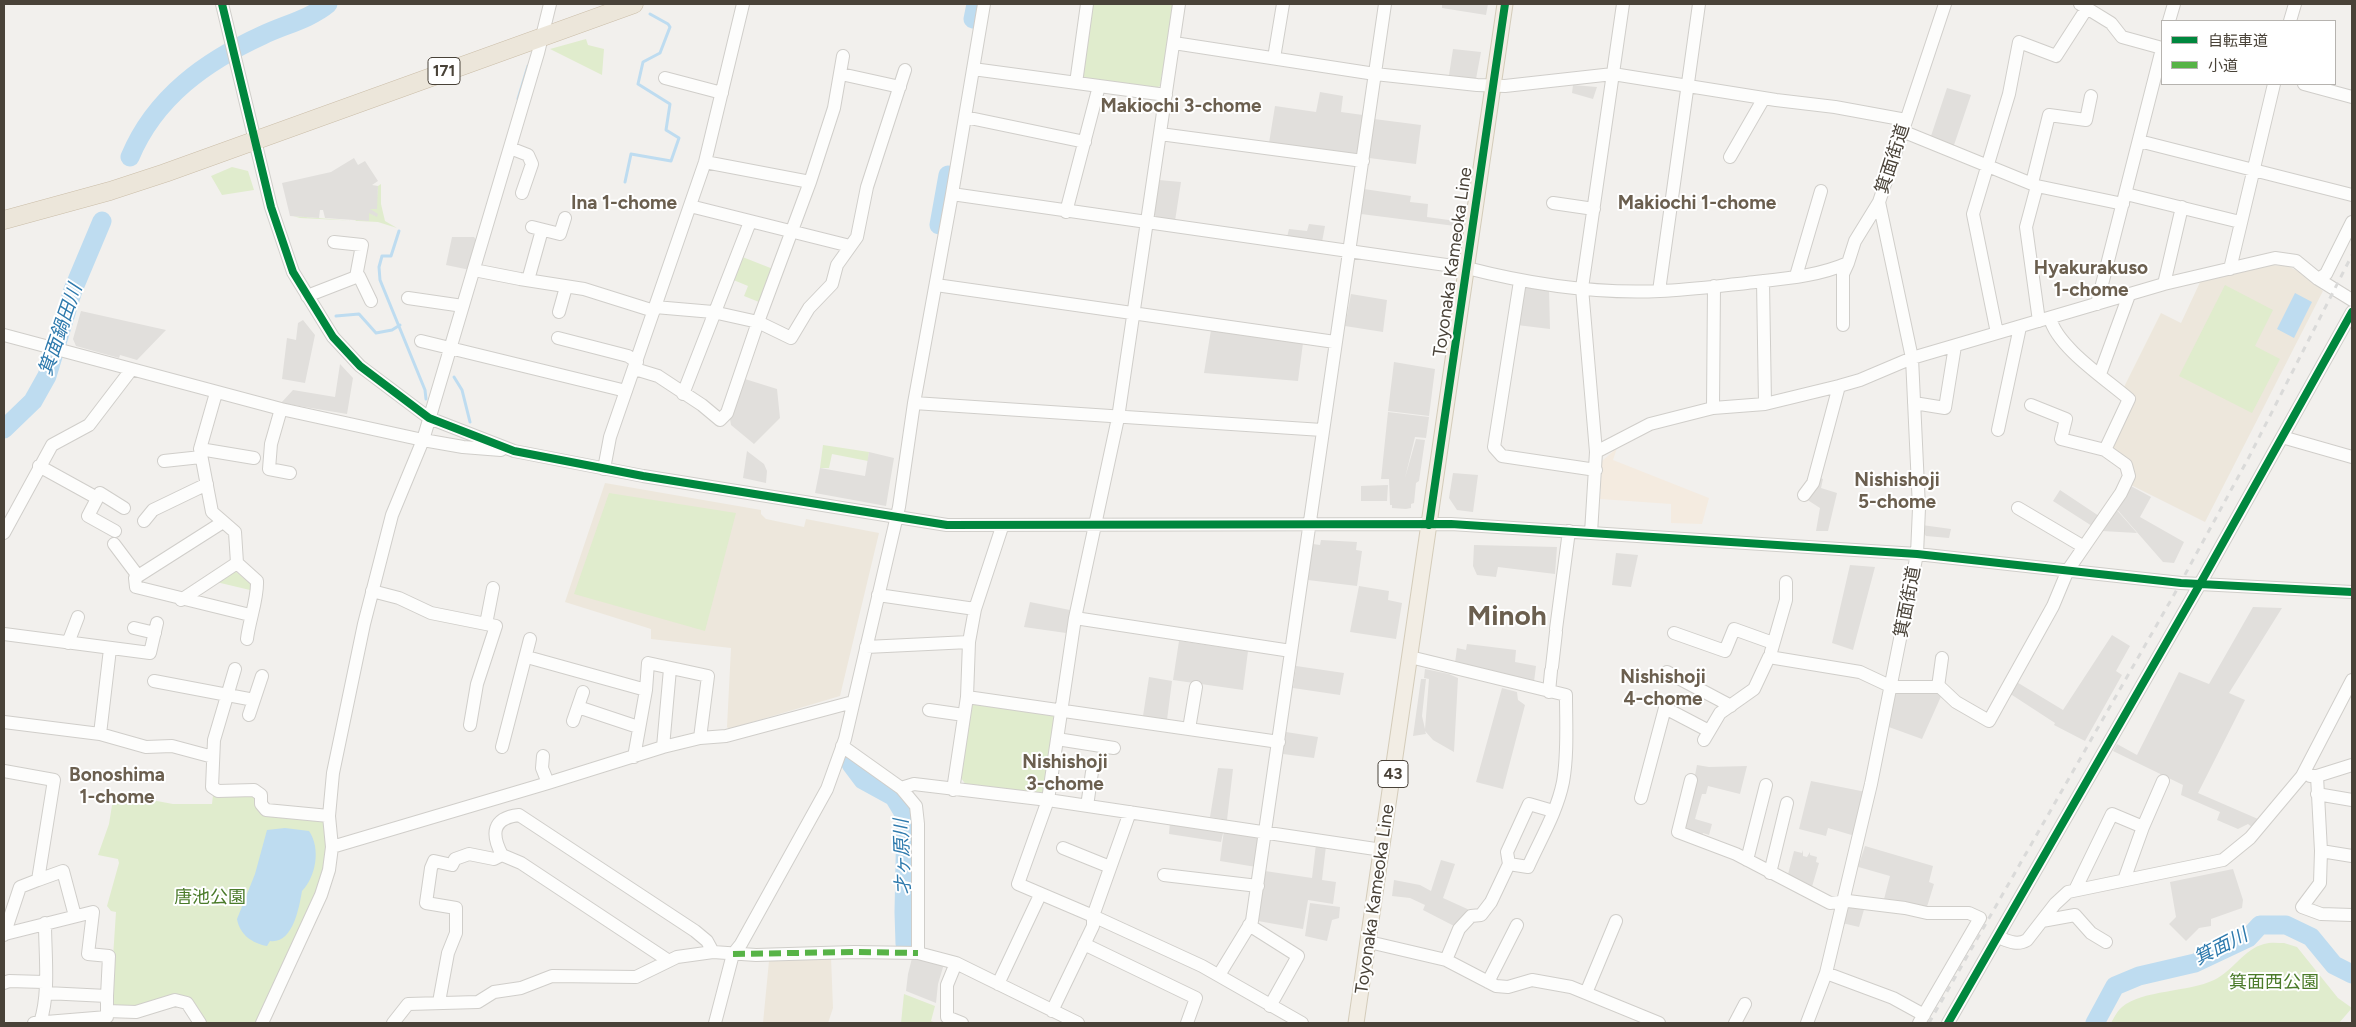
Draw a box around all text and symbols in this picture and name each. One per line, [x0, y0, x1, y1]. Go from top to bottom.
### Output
legend [2161, 20, 2336, 85]
text: 自転車道 [2208, 32, 2268, 50]
text: 小道 [2208, 57, 2238, 75]
road number: 171 [428, 58, 460, 84]
district label: Makiochi 3-chome [1100, 95, 1262, 117]
street label: 箕面街道 [1872, 121, 1914, 197]
street label: Toyonaka Kameoka Line [1429, 166, 1477, 358]
district label: Ina 1-chome [571, 192, 677, 214]
district label: Makiochi 1-chome [1618, 192, 1776, 214]
district label: Hyakurakuso 1-chome [2034, 257, 2148, 301]
water label: 箕面鍋田川 [35, 281, 87, 379]
district label: Nishishoji 5-chome [1854, 469, 1940, 513]
street label: 箕面街道 [1891, 565, 1925, 639]
district label: Minoh [1467, 600, 1547, 634]
district label: Nishishoji 4-chome [1620, 666, 1706, 710]
district label: Nishishoji 3-chome [1022, 751, 1108, 795]
road number: 43 [1378, 761, 1408, 788]
district label: Bonoshima 1-chome [69, 764, 165, 808]
street label: Toyonaka Kameoka Line [1351, 803, 1399, 995]
water label: 才ヶ原川 [890, 819, 916, 895]
park label: 唐池公園 [174, 887, 246, 909]
water label: 箕面川 [2190, 924, 2252, 970]
park label: 箕面西公園 [2229, 972, 2319, 994]

